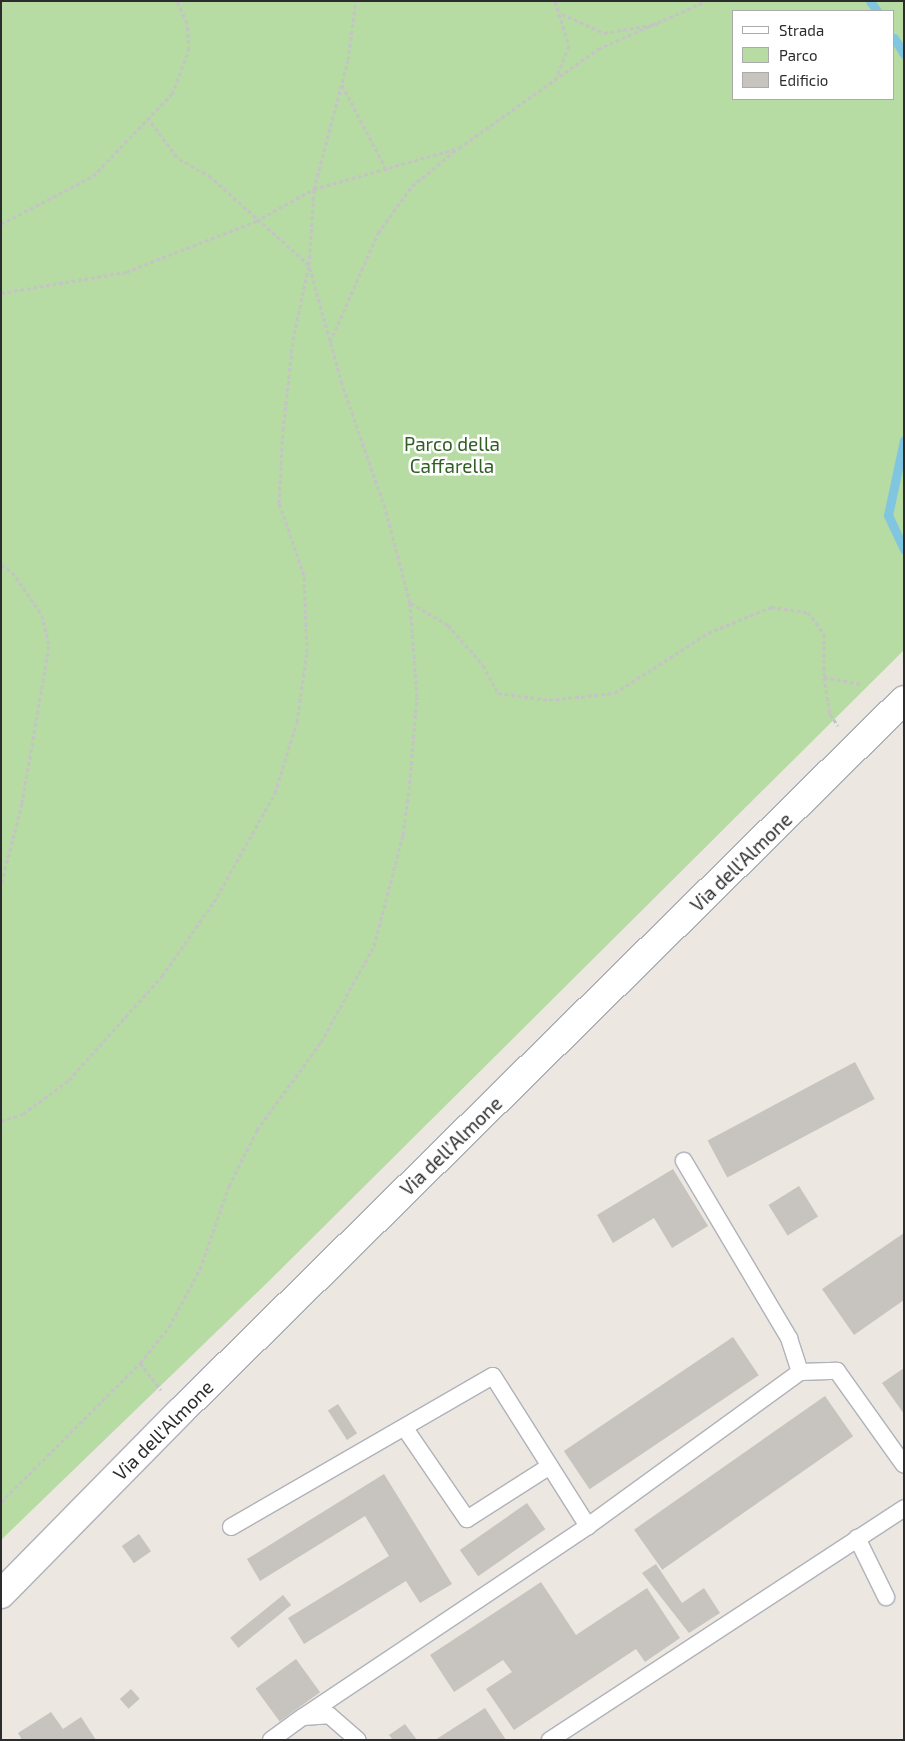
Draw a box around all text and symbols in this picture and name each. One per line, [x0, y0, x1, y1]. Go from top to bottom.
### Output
legend [732, 10, 895, 100]
text: Strada [779, 21, 824, 39]
text: Parco [779, 46, 818, 64]
text: Edificio [779, 71, 828, 89]
park label: Parco della Caffarella [404, 433, 500, 477]
street label: Via dell'Almone [685, 808, 797, 916]
street label: Via dell'Almone [395, 1092, 507, 1200]
street label: Via dell'Almone [108, 1375, 218, 1485]

